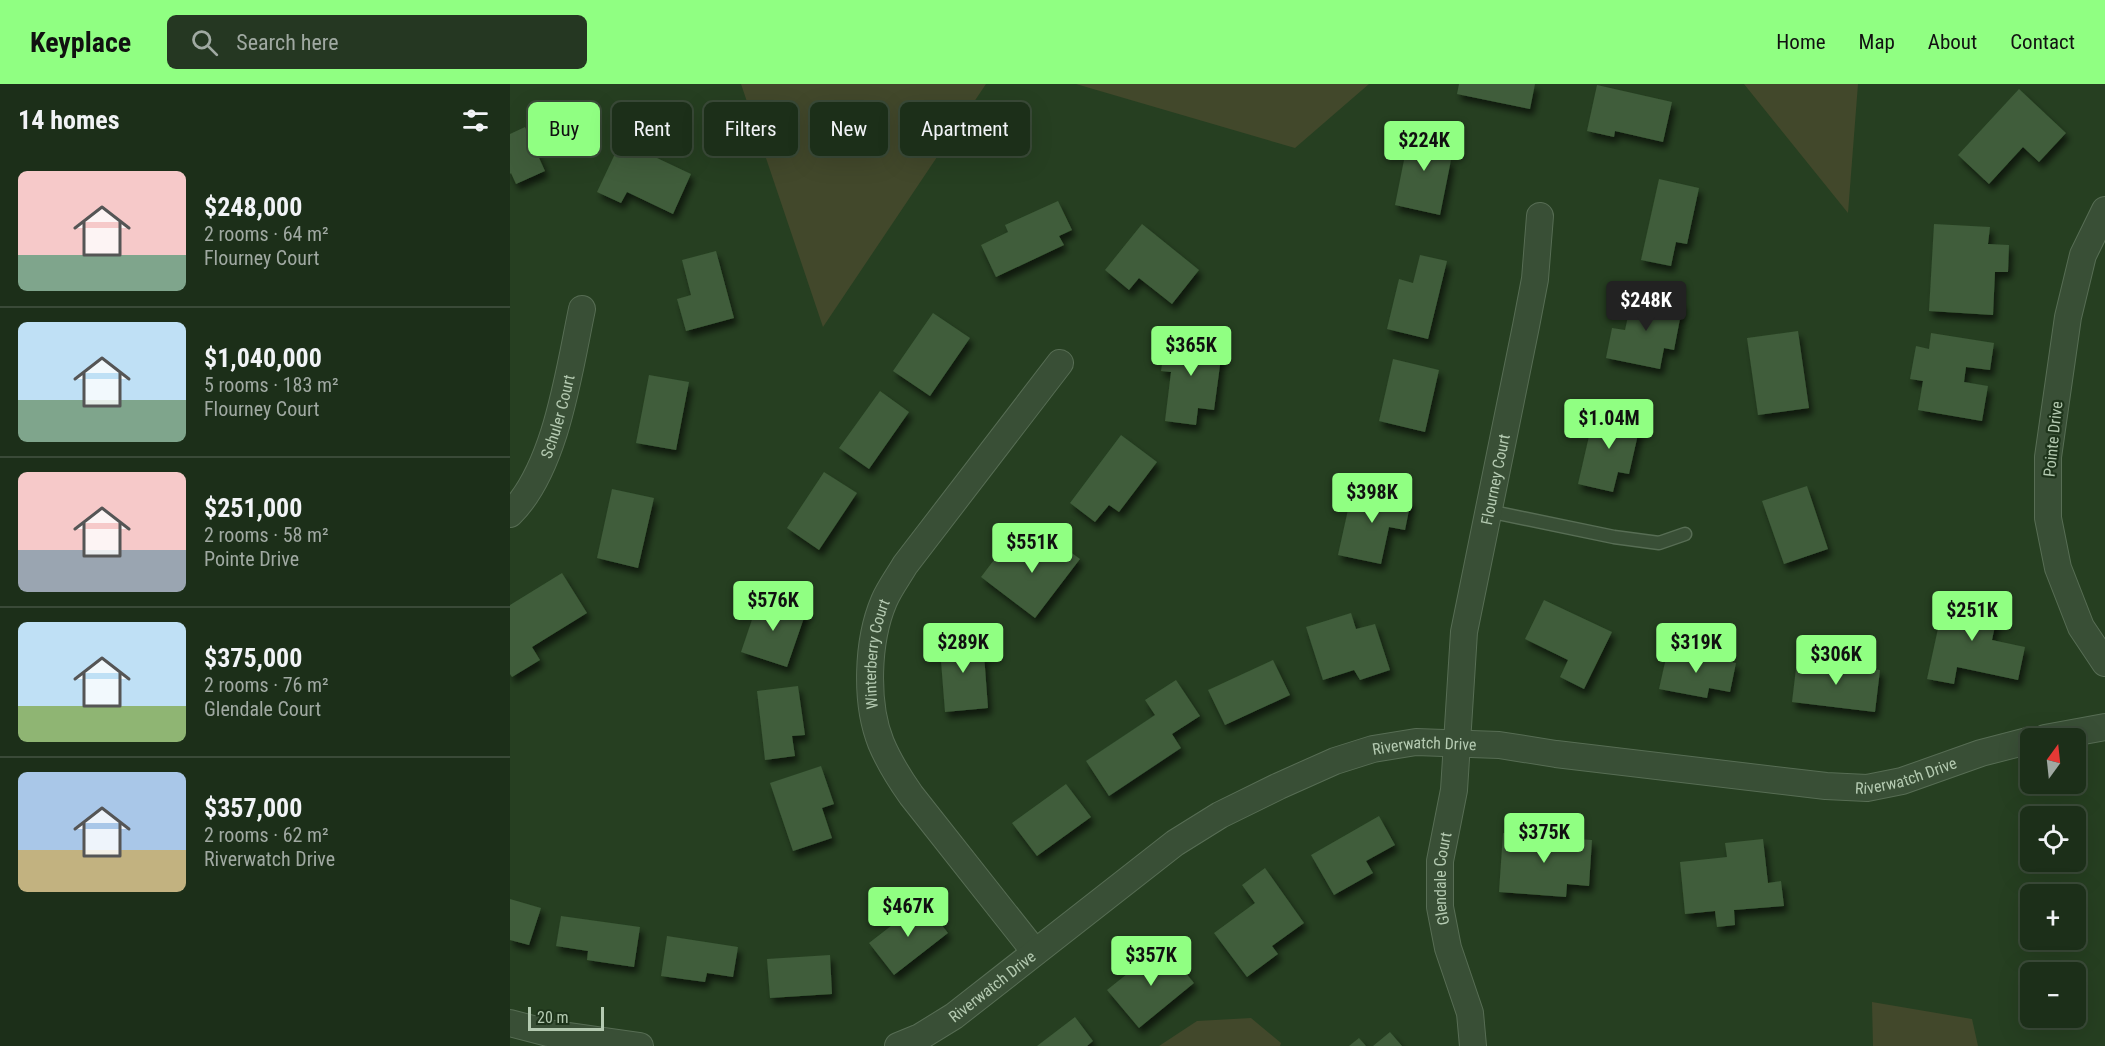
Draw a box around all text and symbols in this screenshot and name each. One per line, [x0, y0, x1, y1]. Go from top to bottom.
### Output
search box [167, 15, 587, 69]
text: Keyplace [30, 26, 131, 59]
icon: search [188, 26, 221, 59]
text: Search here [236, 30, 339, 55]
text: Home [1776, 30, 1826, 54]
text: Map [1859, 30, 1895, 54]
text: About [1928, 30, 1977, 54]
text: Contact [2010, 30, 2075, 54]
chip: Buy [528, 102, 600, 156]
chip: Rent [612, 102, 692, 156]
chip: Filters [704, 102, 798, 156]
chip: New [810, 102, 888, 156]
chip: Apartment [900, 102, 1030, 156]
icon: filters [459, 104, 492, 137]
text: 14 homes [18, 105, 120, 135]
pin: $224K [1382, 121, 1466, 172]
text: $224K [1398, 128, 1450, 152]
text: $248,000 [204, 192, 302, 222]
icon: home [66, 195, 138, 267]
text: 2 rooms · 64 m² [204, 222, 329, 246]
text: Flourney Court [204, 246, 319, 270]
pin: $248K [1604, 281, 1688, 332]
text: $248K [1620, 288, 1672, 312]
pin: $365K [1149, 326, 1233, 377]
text: $365K [1165, 333, 1217, 357]
text: $1,040,000 [204, 343, 322, 373]
icon: home [66, 346, 138, 418]
text: 5 rooms · 183 m² [204, 373, 339, 397]
street label: Schuler Court [536, 373, 578, 461]
text: Flourney Court [204, 397, 319, 421]
pin: $1.04M [1560, 399, 1658, 450]
street label: Pointe Drive [2040, 400, 2066, 478]
text: $1.04M [1578, 406, 1640, 430]
street label: Flourney Court [1476, 432, 1513, 526]
pin: $398K [1330, 473, 1414, 524]
text: $398K [1346, 480, 1398, 504]
text: $251,000 [204, 493, 302, 523]
icon: home [66, 496, 138, 568]
text: 2 rooms · 58 m² [204, 523, 329, 547]
pin: $551K [990, 523, 1074, 574]
text: $551K [1006, 530, 1058, 554]
text: Pointe Drive [204, 547, 299, 571]
pin: $576K [731, 581, 815, 632]
text: $576K [747, 588, 799, 612]
pin: $251K [1930, 591, 2014, 642]
street label: Winterberry Court [861, 596, 893, 710]
text: $251K [1946, 598, 1998, 622]
pin: $289K [921, 623, 1005, 674]
pin: $319K [1654, 623, 1738, 674]
text: $289K [937, 630, 989, 654]
text: $319K [1670, 630, 1722, 654]
pin: $306K [1794, 635, 1878, 686]
text: $306K [1810, 642, 1862, 666]
text: $375,000 [204, 643, 302, 673]
icon: home [66, 646, 138, 718]
text: 2 rooms · 76 m² [204, 673, 329, 697]
text: Glendale Court [204, 697, 321, 721]
north arrow [2020, 728, 2086, 794]
map controls [2020, 728, 2086, 1028]
street label: Riverwatch Drive [1371, 732, 1477, 759]
street label: Riverwatch Drive [1854, 753, 1959, 797]
text: $357,000 [204, 793, 302, 823]
icon: home [66, 796, 138, 868]
button: locate [2020, 806, 2086, 872]
pin: $375K [1502, 813, 1586, 864]
text: $375K [1518, 820, 1570, 844]
text: 2 rooms · 62 m² [204, 823, 329, 847]
street label: Glendale Court [1430, 830, 1455, 927]
text: Riverwatch Drive [204, 847, 335, 871]
button: + [2020, 884, 2086, 950]
pin: $467K [866, 887, 950, 938]
text: $467K [882, 894, 934, 918]
pin: $357K [1109, 936, 1193, 987]
text: $357K [1125, 943, 1177, 967]
street label: Riverwatch Drive [945, 946, 1039, 1026]
button: − [2020, 962, 2086, 1028]
scale bar [528, 1004, 604, 1032]
text: 20 m [537, 1008, 569, 1027]

